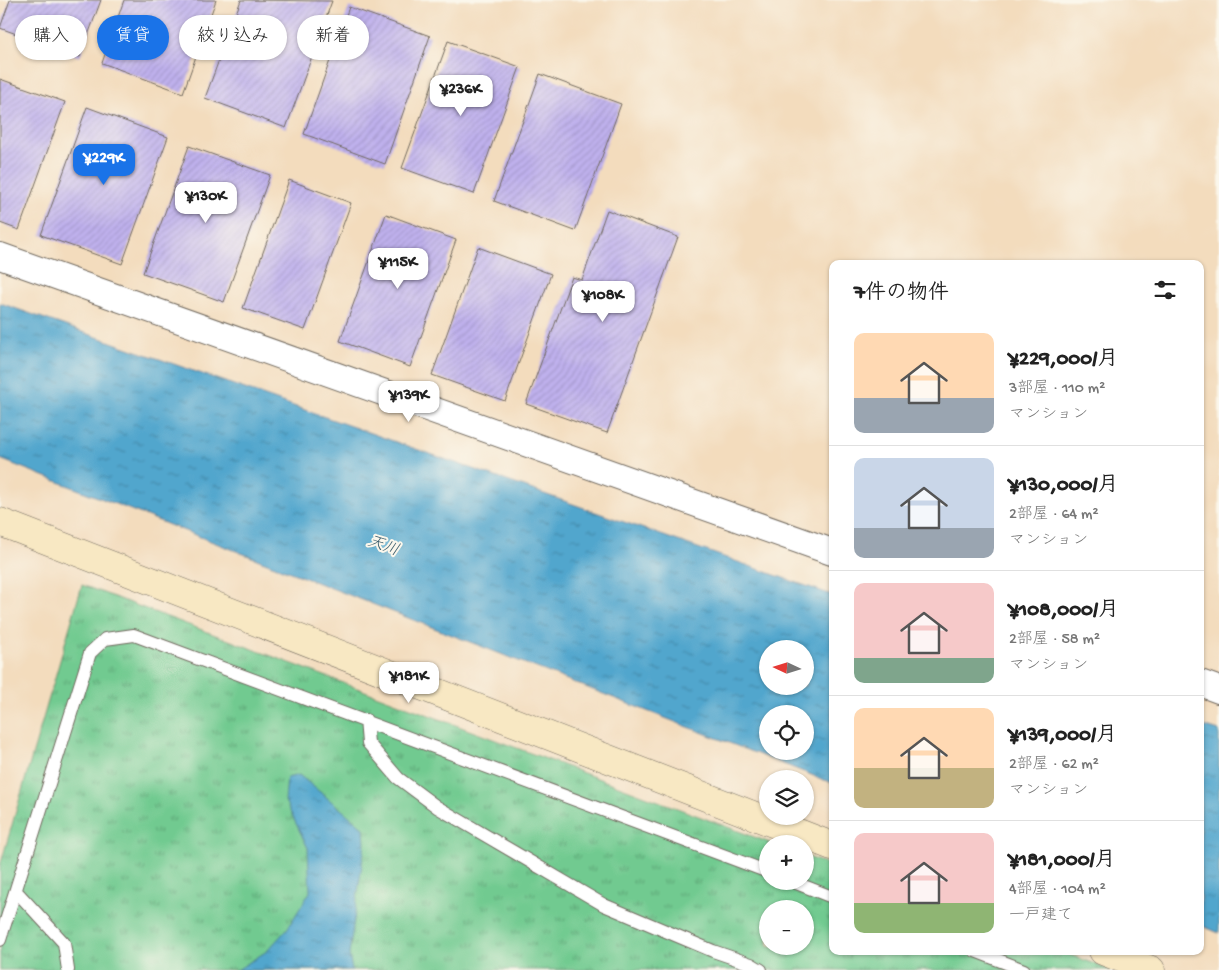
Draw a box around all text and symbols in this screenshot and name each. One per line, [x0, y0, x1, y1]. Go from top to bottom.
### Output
chip: 購入 [15, 15, 87, 60]
chip: 賃貸 [97, 15, 169, 60]
chip: 絞り込み [179, 15, 287, 60]
chip: 新着 [297, 15, 369, 60]
pin: ¥236K [426, 74, 496, 117]
text: ¥236K [441, 81, 481, 100]
pin: ¥229K [69, 144, 139, 186]
text: ¥229K [84, 150, 124, 169]
pin: ¥130K [171, 182, 241, 224]
text: ¥130K [186, 188, 226, 207]
pin: ¥115K [363, 248, 433, 290]
text: ¥115K [379, 254, 417, 273]
icon: filters [1151, 276, 1179, 304]
pin: ¥108K [568, 280, 638, 323]
text: 7件の物件 [854, 282, 949, 307]
text: ¥108K [583, 287, 623, 306]
text: ¥229,000/月 [1009, 348, 1118, 373]
icon: home [894, 353, 954, 413]
pin: ¥139K [374, 380, 444, 423]
text: 3部屋 · 110 m² [1009, 380, 1105, 399]
text: ¥139K [389, 387, 429, 406]
text: マンション [1009, 406, 1088, 425]
text: ¥130,000/月 [1009, 474, 1118, 499]
icon: home [894, 478, 954, 538]
text: 2部屋 · 64 m² [1009, 506, 1099, 525]
water label: 天川 [365, 532, 401, 562]
text: マンション [1009, 532, 1088, 551]
text: ¥108,000/月 [1009, 599, 1119, 624]
icon: home [894, 603, 954, 663]
text: 2部屋 · 58 m² [1009, 631, 1100, 650]
north arrow [759, 640, 814, 695]
map controls [759, 640, 814, 955]
text: マンション [1009, 657, 1088, 676]
pin: ¥181K [374, 662, 444, 704]
text: ¥181K [390, 668, 428, 687]
button: locate [759, 705, 814, 760]
text: ¥139,000/月 [1009, 724, 1117, 749]
icon: home [894, 728, 954, 788]
text: 2部屋 · 62 m² [1009, 756, 1099, 775]
button: layers [759, 770, 814, 825]
text: マンション [1009, 782, 1088, 801]
button: + [759, 835, 814, 890]
text: ¥181,000/月 [1009, 849, 1116, 874]
icon: home [894, 853, 954, 913]
text: 4部屋 · 104 m² [1009, 881, 1106, 900]
button: − [759, 900, 814, 955]
text: 一戸建て [1009, 907, 1073, 926]

